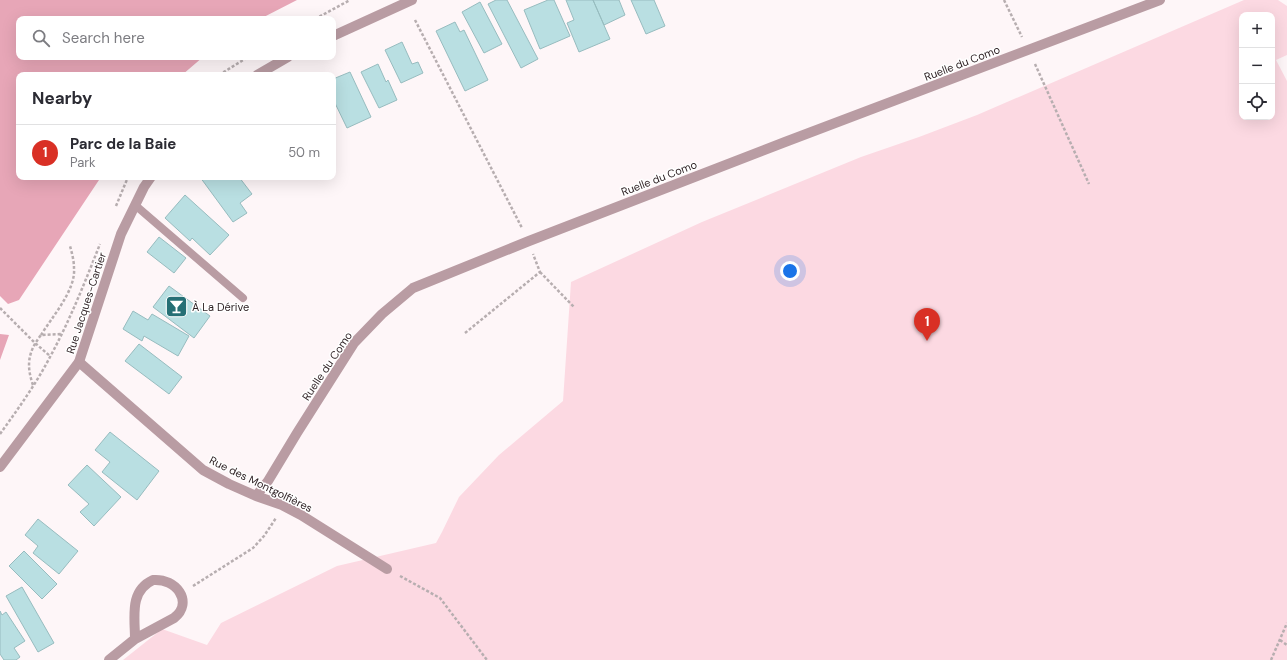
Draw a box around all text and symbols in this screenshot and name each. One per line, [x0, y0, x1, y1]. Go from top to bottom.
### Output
map controls [1239, 12, 1275, 120]
button: + [1239, 12, 1275, 48]
search box [16, 16, 336, 60]
icon: search [30, 27, 52, 49]
text: Search here [62, 28, 145, 48]
street label: Ruelle du Como [922, 42, 1002, 84]
button: − [1239, 48, 1275, 84]
button: locate [1239, 84, 1275, 120]
text: Nearby [32, 87, 92, 109]
text: Parc de la Baie [70, 134, 176, 154]
text: 1 [43, 144, 47, 161]
text: 50 m [288, 144, 320, 161]
text: Park [70, 154, 96, 171]
street label: Ruelle du Como [619, 157, 699, 199]
street label: Rue Jacques-Cartier [63, 250, 109, 356]
your location [780, 261, 800, 281]
bar icon: À La Dérive [163, 294, 189, 320]
place label: À La Dérive [192, 300, 249, 314]
pin: 1 [914, 308, 940, 341]
street label: Ruelle du Como [299, 329, 355, 403]
street label: Rue des Montgolfières [207, 453, 315, 515]

